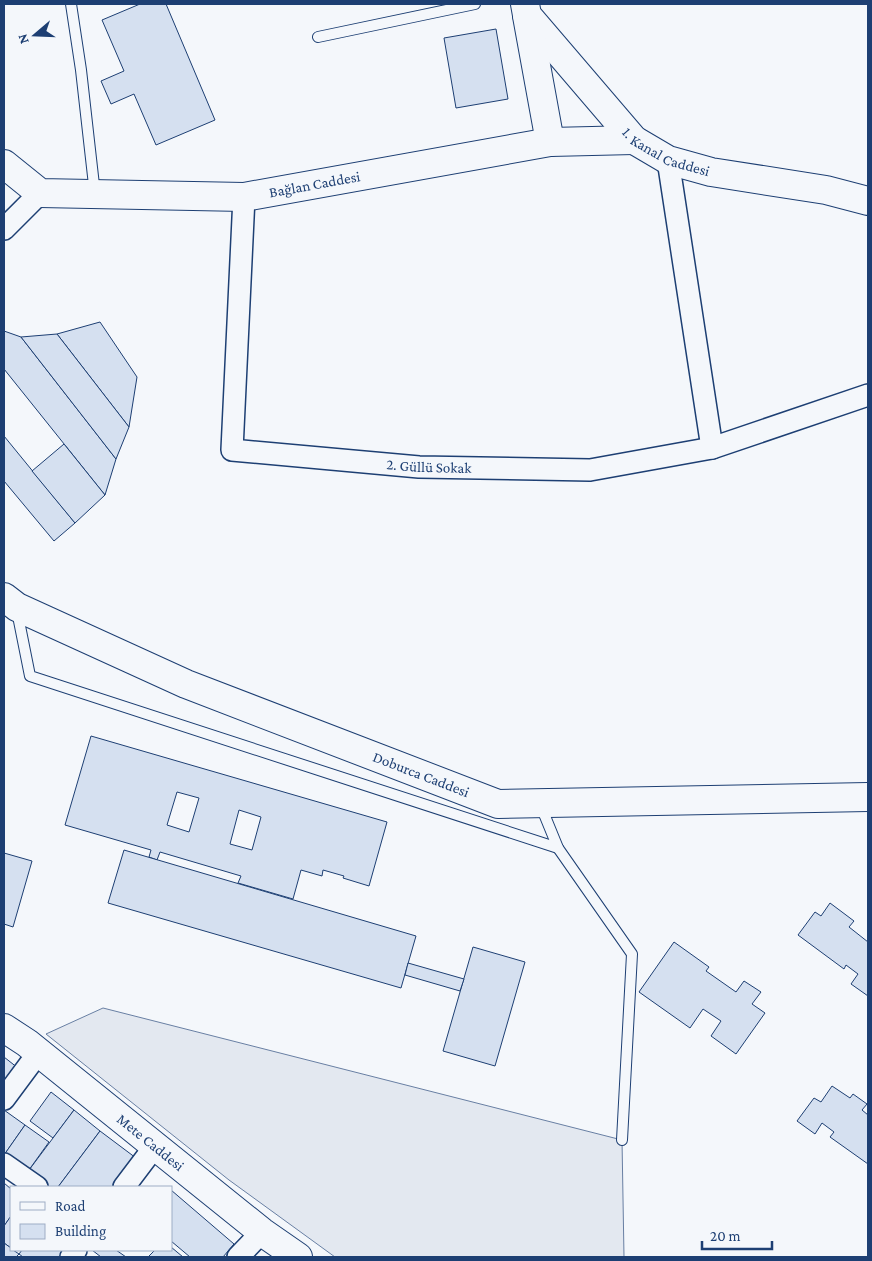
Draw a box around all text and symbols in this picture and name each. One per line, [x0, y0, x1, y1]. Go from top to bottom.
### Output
north arrow [10, 10, 60, 60]
text: N [13, 32, 32, 46]
street label: 1. Kanal Caddesi [619, 124, 712, 179]
street label: Bağlan Caddesi [268, 168, 361, 200]
street label: 2. Güllü Sokak [386, 456, 473, 476]
street label: Doburca Caddesi [371, 749, 472, 800]
street label: Mete Caddesi [114, 1111, 187, 1174]
legend [10, 1186, 172, 1251]
text: Road [55, 1198, 86, 1214]
scale bar [702, 1218, 772, 1250]
text: Building [55, 1223, 106, 1240]
text: 20 m [710, 1228, 741, 1244]

